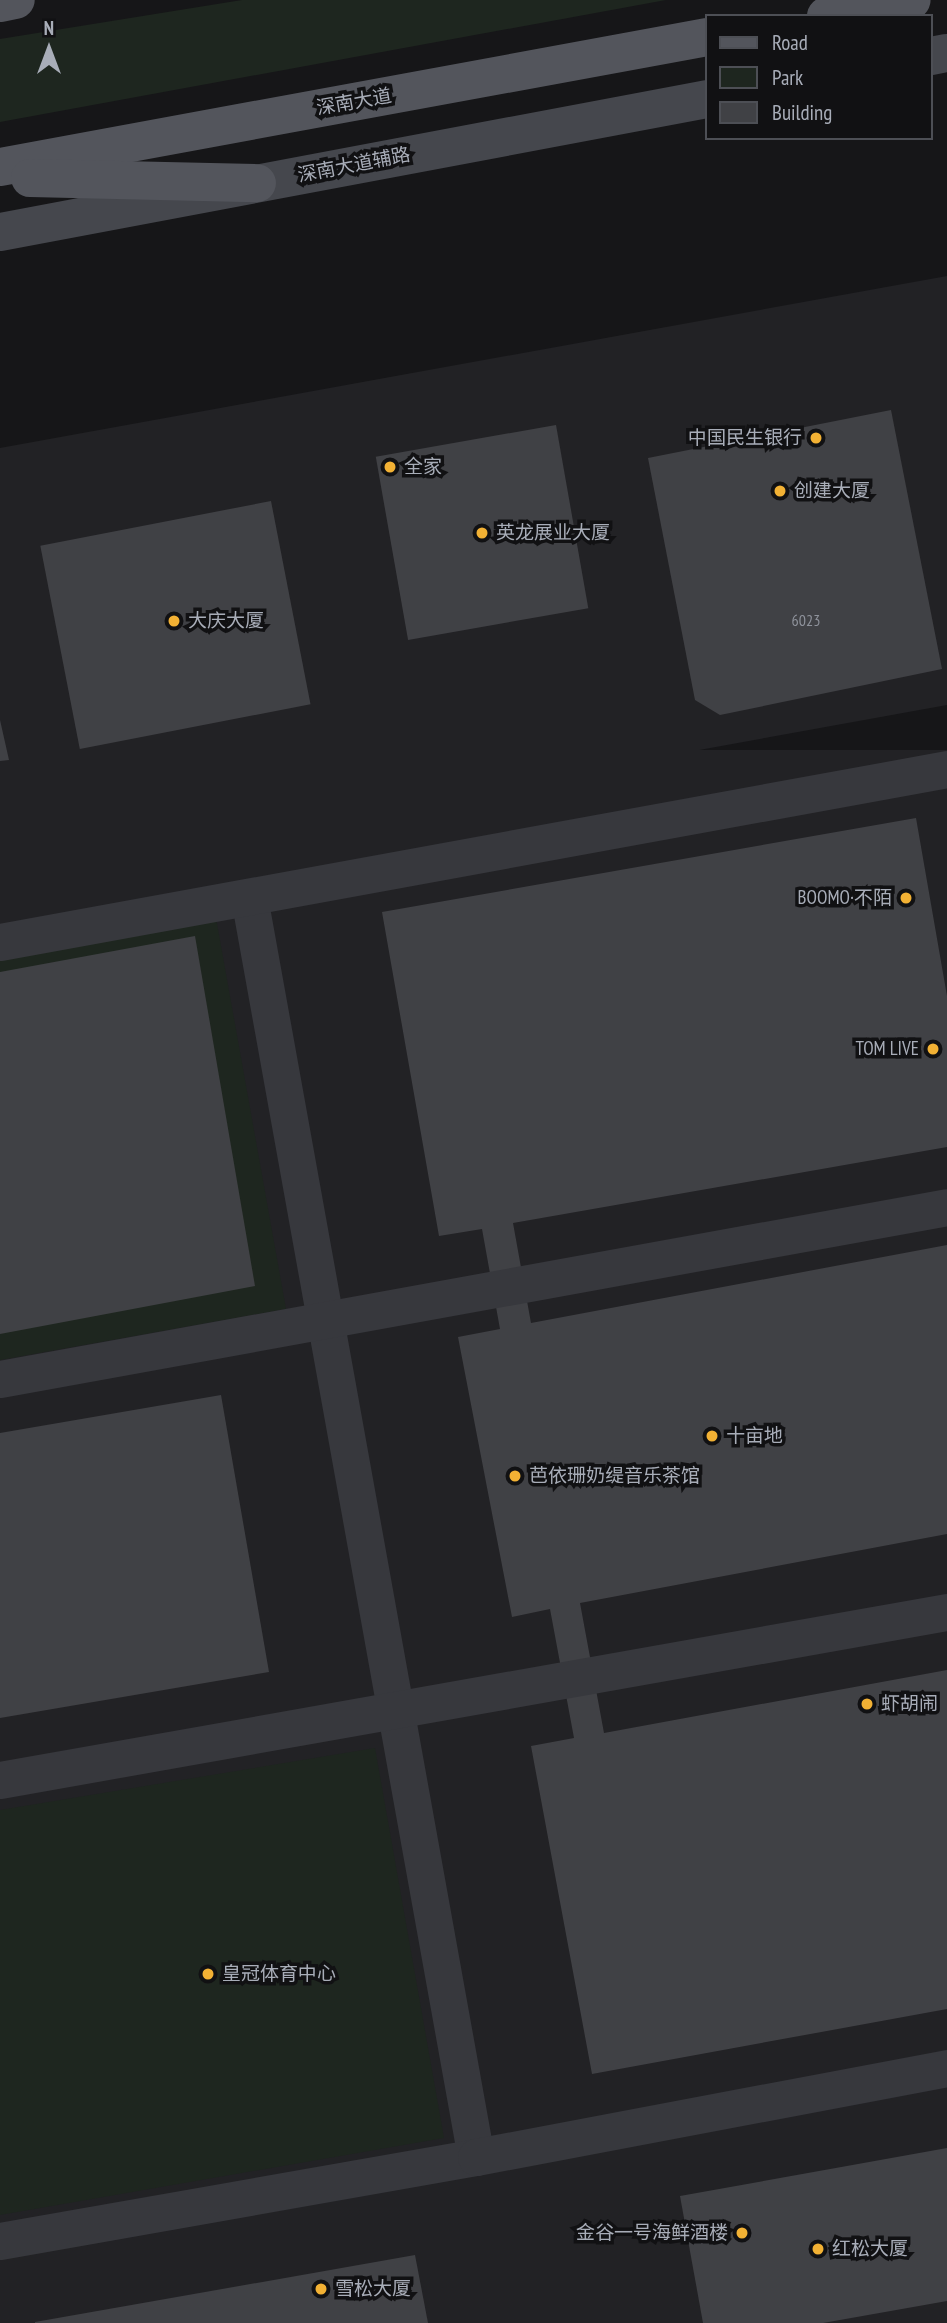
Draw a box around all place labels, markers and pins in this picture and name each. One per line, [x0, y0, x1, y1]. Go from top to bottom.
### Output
place label: 中国民生银行 [688, 427, 802, 449]
marker: 中国民生银行 [808, 430, 824, 446]
place label: 全家 [404, 456, 442, 478]
marker: 全家 [382, 459, 398, 475]
place label: 创建大厦 [794, 480, 870, 502]
marker: 创建大厦 [772, 483, 788, 499]
place label: 英龙展业大厦 [496, 522, 610, 544]
marker: 英龙展业大厦 [474, 525, 490, 541]
place label: 大庆大厦 [188, 610, 264, 632]
marker: 大庆大厦 [166, 613, 182, 629]
place label: BOOMO·不陌 [798, 887, 892, 909]
marker: BOOMO·不陌 [898, 890, 914, 906]
place label: TOM LIVE [855, 1038, 919, 1060]
marker: TOM LIVE [925, 1041, 941, 1057]
place label: 十亩地 [726, 1425, 783, 1447]
marker: 十亩地 [704, 1428, 720, 1444]
place label: 芭依珊奶缇音乐茶馆 [529, 1465, 700, 1487]
marker: 芭依珊奶缇音乐茶馆 [507, 1468, 523, 1484]
place label: 虾胡闹 [881, 1693, 938, 1715]
marker: 虾胡闹 [859, 1696, 875, 1712]
place label: 皇冠体育中心 [222, 1963, 336, 1985]
marker: 皇冠体育中心 [200, 1966, 216, 1982]
place label: 金谷一号海鲜酒楼 [576, 2222, 728, 2244]
marker: 金谷一号海鲜酒楼 [734, 2225, 750, 2241]
place label: 红松大厦 [832, 2238, 908, 2260]
marker: 红松大厦 [810, 2241, 826, 2257]
place label: 雪松大厦 [335, 2278, 411, 2300]
marker: 雪松大厦 [313, 2281, 329, 2297]

